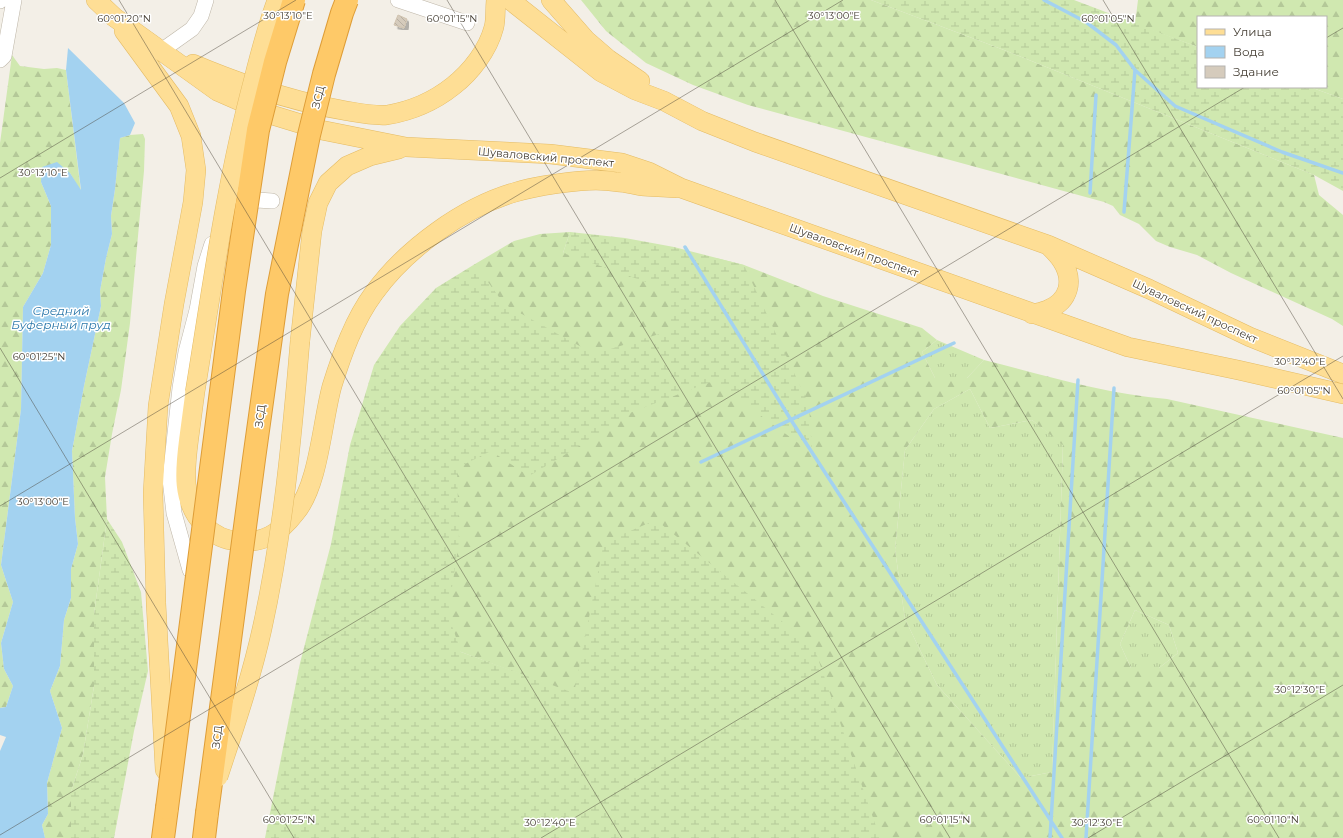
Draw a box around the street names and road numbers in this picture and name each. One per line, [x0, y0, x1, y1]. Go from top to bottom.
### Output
street label: ЗСД [308, 84, 328, 110]
street label: Шуваловский проспект [477, 144, 615, 170]
street label: Шуваловский проспект [788, 220, 921, 280]
street label: Шуваловский проспект [1130, 276, 1260, 346]
street label: ЗСД [251, 403, 269, 428]
street label: ЗСД [209, 724, 225, 749]

